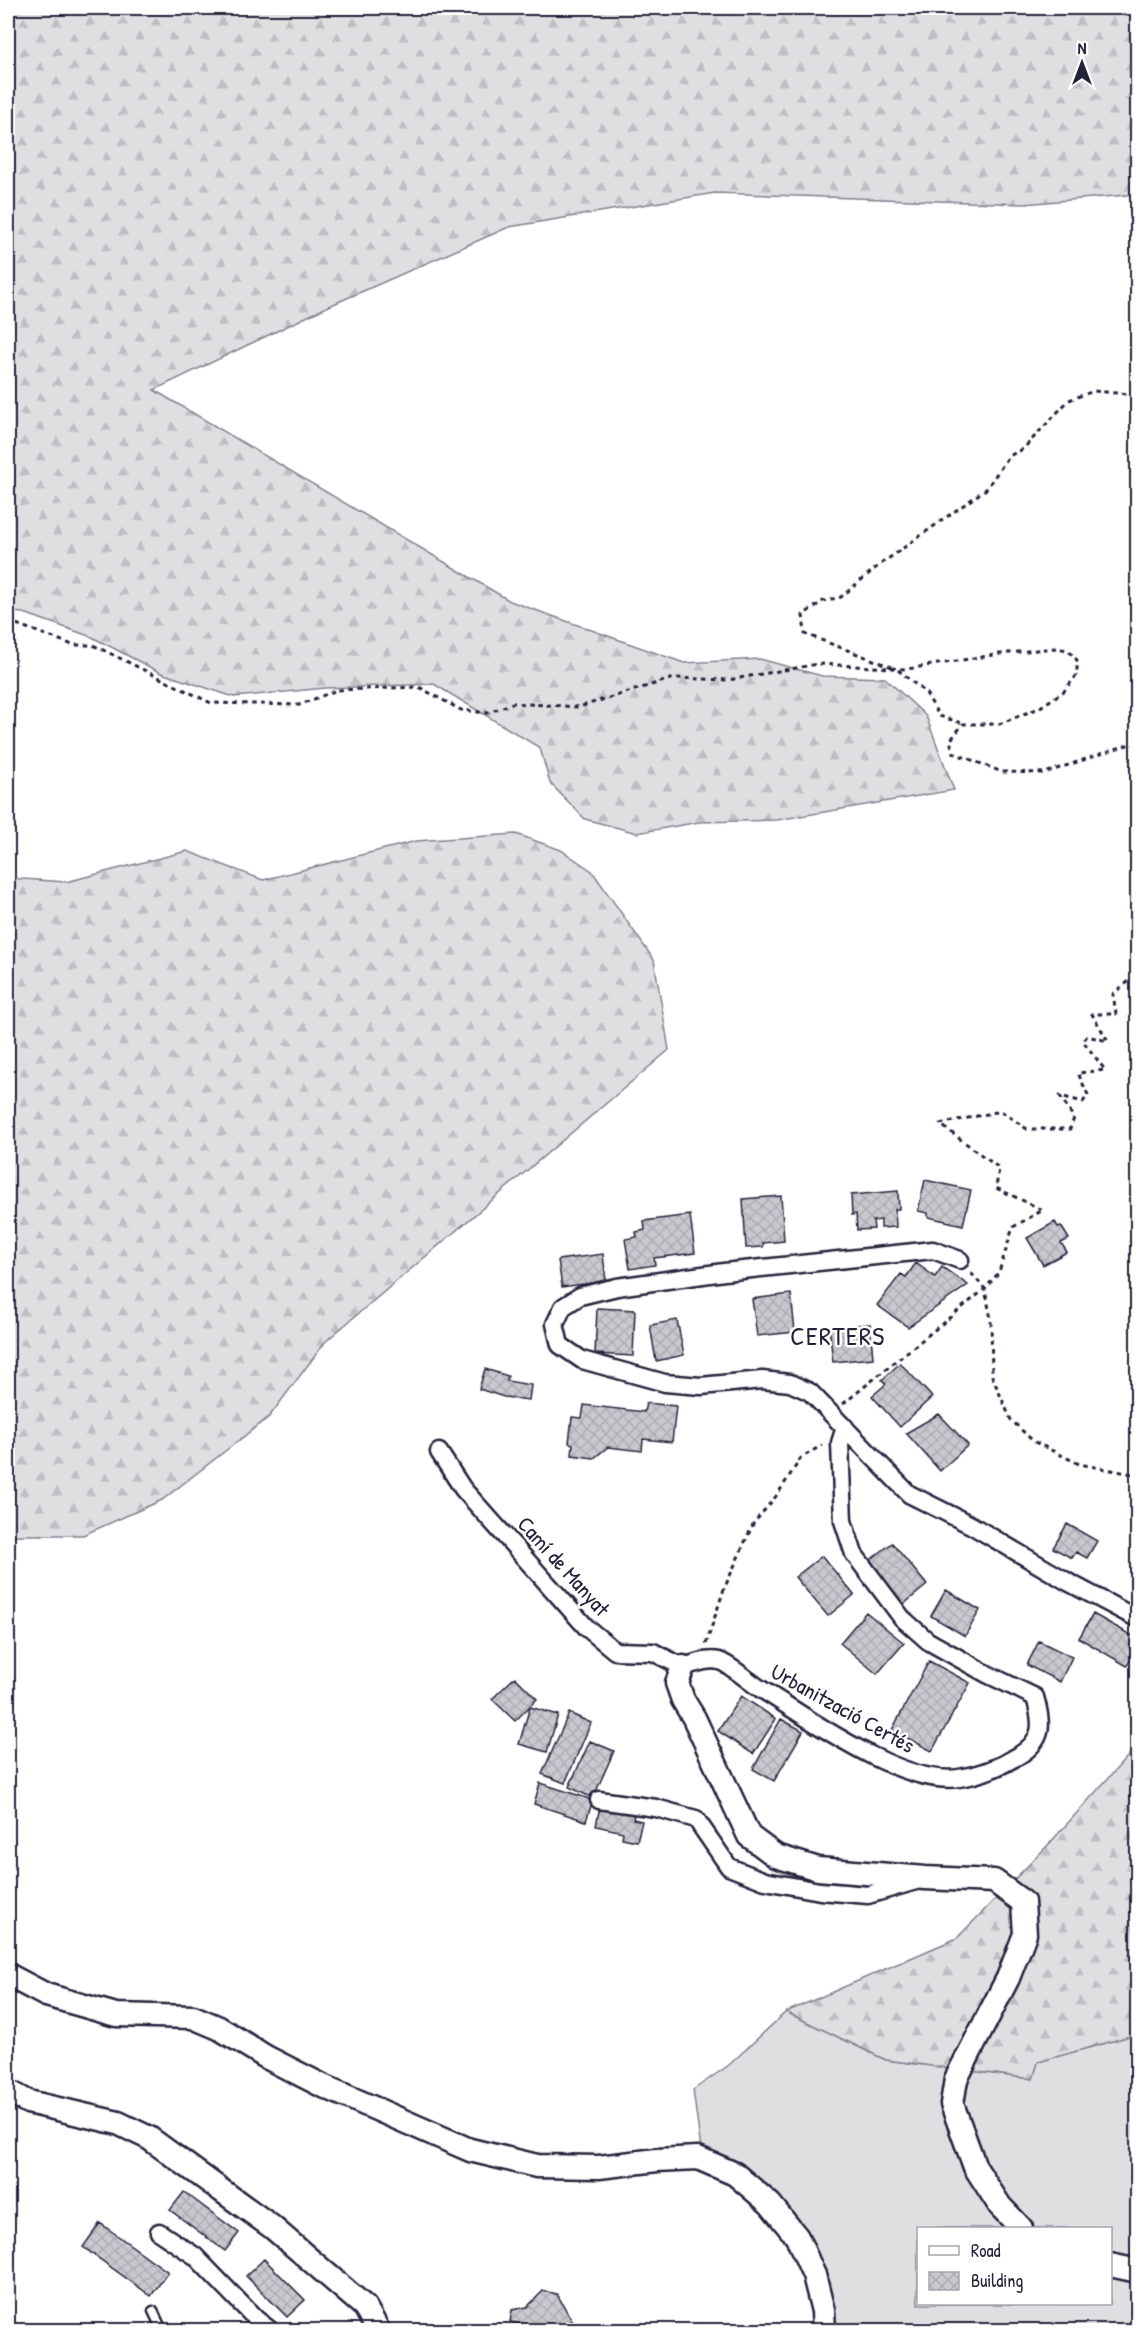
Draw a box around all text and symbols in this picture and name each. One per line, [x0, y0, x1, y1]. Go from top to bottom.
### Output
north arrow [1052, 33, 1112, 93]
text: N [1078, 37, 1087, 59]
district label: CERTERS [790, 1318, 886, 1353]
street label: Camí de Manyat [511, 1509, 617, 1623]
street label: Urbanització Certés [766, 1656, 920, 1760]
legend [917, 2227, 1112, 2305]
text: Road [971, 2238, 1001, 2263]
text: Building [971, 2268, 1023, 2293]

